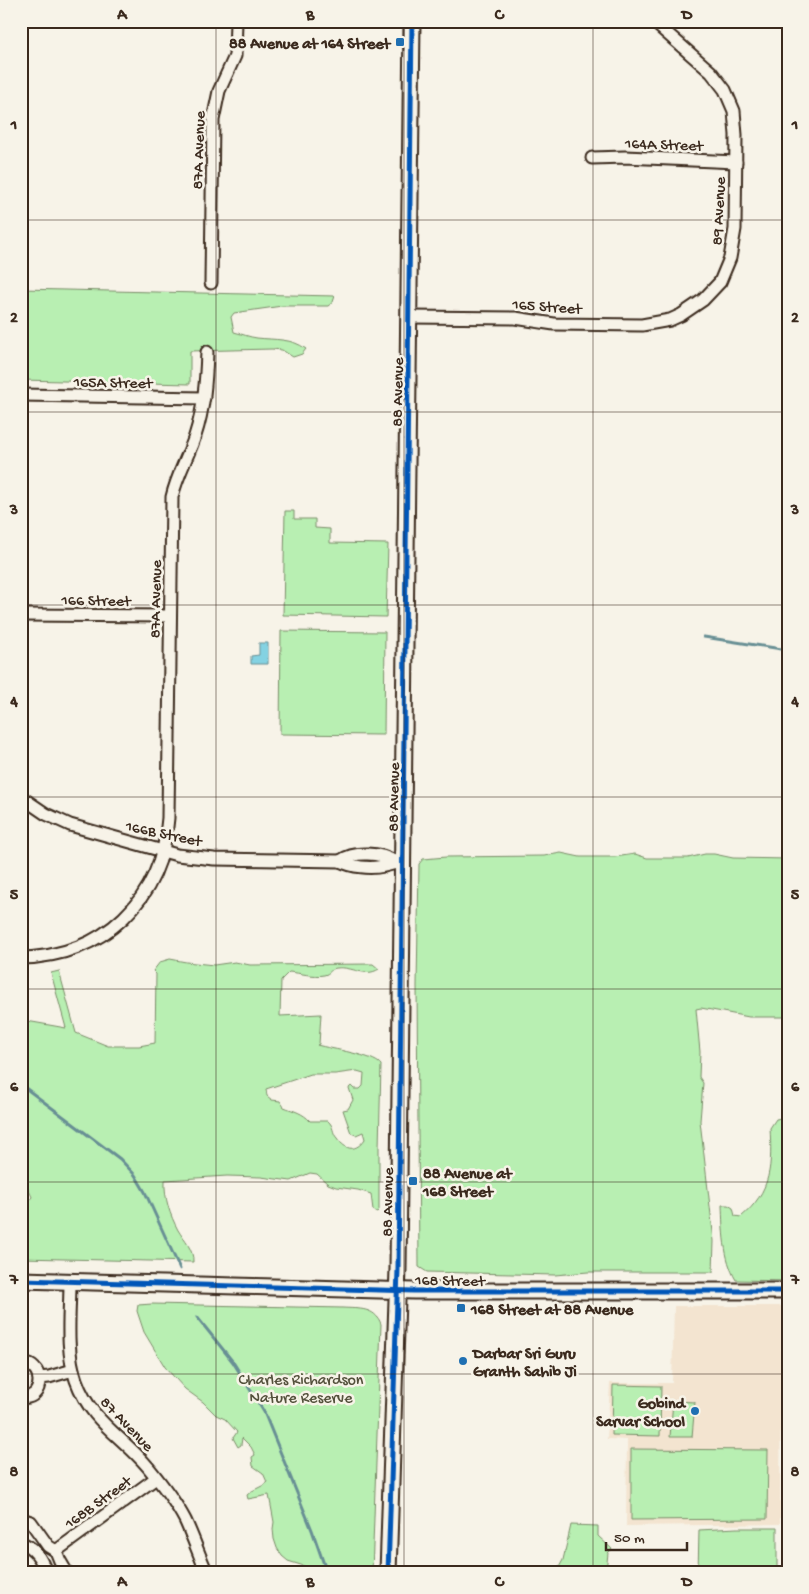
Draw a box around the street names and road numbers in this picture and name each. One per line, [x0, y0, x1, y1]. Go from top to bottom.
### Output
street label: 87A Avenue [190, 110, 211, 190]
street label: 164A Street [624, 136, 705, 157]
street label: 89 Avenue [709, 176, 732, 246]
street label: 165 Street [510, 297, 584, 320]
street label: 88 Avenue [389, 356, 410, 427]
street label: 165A Street [72, 374, 154, 395]
street label: 87A Avenue [147, 559, 168, 638]
street label: 166 Street [60, 592, 132, 613]
street label: 88 Avenue [385, 761, 406, 832]
street label: 166B Street [123, 818, 204, 853]
street label: 88 Avenue [379, 1166, 400, 1237]
street label: 168 Street [414, 1272, 486, 1293]
street label: 87 Avenue [95, 1394, 157, 1457]
street label: 168B Street [61, 1472, 137, 1535]

